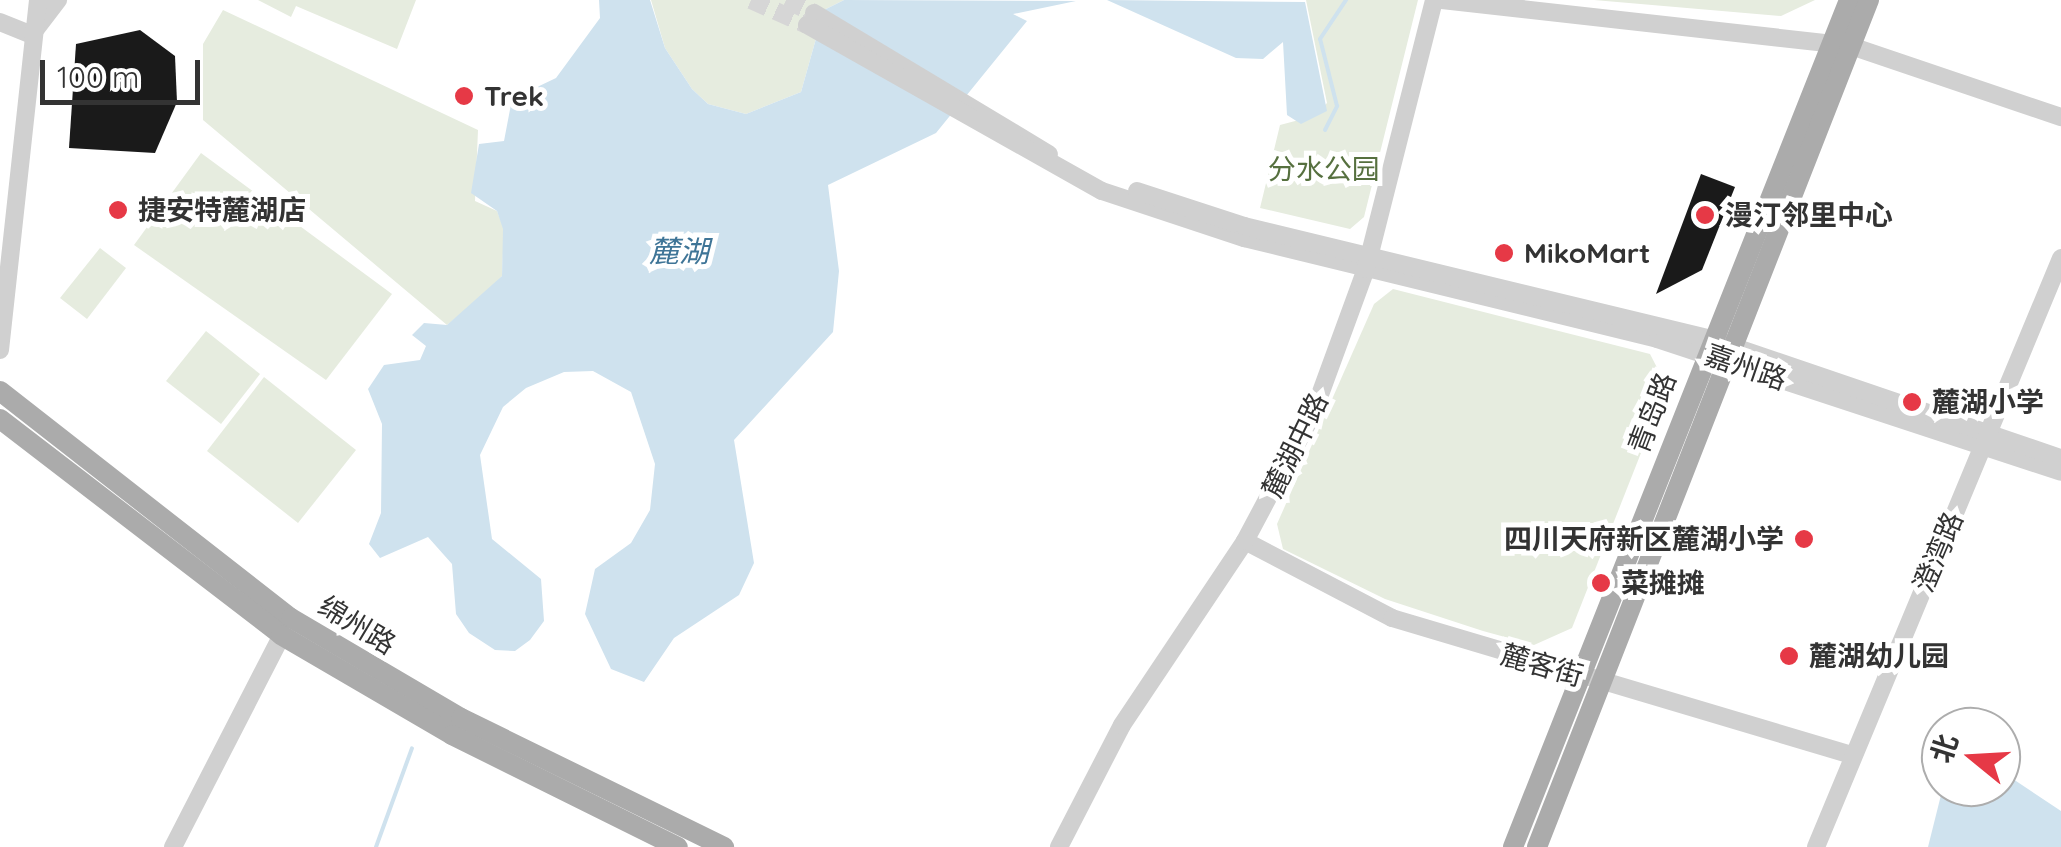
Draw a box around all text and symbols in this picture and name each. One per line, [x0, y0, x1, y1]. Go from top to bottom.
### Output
scale bar [45, 40, 205, 102]
text: 100 m [57, 58, 139, 96]
place label: Trek [484, 79, 544, 113]
marker: Trek [453, 85, 475, 107]
park label: 分水公园 [1268, 152, 1380, 186]
place label: 捷安特麓湖店 [138, 193, 306, 227]
place label: 漫汀邻里中心 [1725, 198, 1893, 232]
marker: 捷安特麓湖店 [107, 199, 129, 221]
marker: 漫汀邻里中心 [1694, 204, 1716, 226]
water label: 麓湖 [649, 233, 709, 269]
place label: MikoMart [1524, 236, 1650, 270]
marker: MikoMart [1493, 242, 1515, 264]
street label: 嘉州路 [1701, 337, 1791, 397]
street label: 青岛路 [1621, 368, 1683, 458]
place label: 麓湖小学 [1932, 385, 2044, 419]
street label: 麓湖中路 [1255, 387, 1335, 503]
marker: 麓湖小学 [1901, 391, 1923, 413]
street label: 澄湾路 [1906, 507, 1970, 597]
place label: 四川天府新区麓湖小学 [1504, 522, 1784, 556]
marker: 四川天府新区麓湖小学 [1793, 528, 1815, 550]
place label: 菜摊摊 [1621, 566, 1705, 600]
marker: 菜摊摊 [1590, 572, 1612, 594]
street label: 绵州路 [312, 589, 402, 661]
street label: 麓客街 [1497, 637, 1587, 693]
place label: 麓湖幼儿园 [1809, 639, 1949, 673]
marker: 麓湖幼儿园 [1778, 645, 1800, 667]
north arrow [1921, 707, 2021, 807]
text: 北 [1923, 729, 1965, 767]

